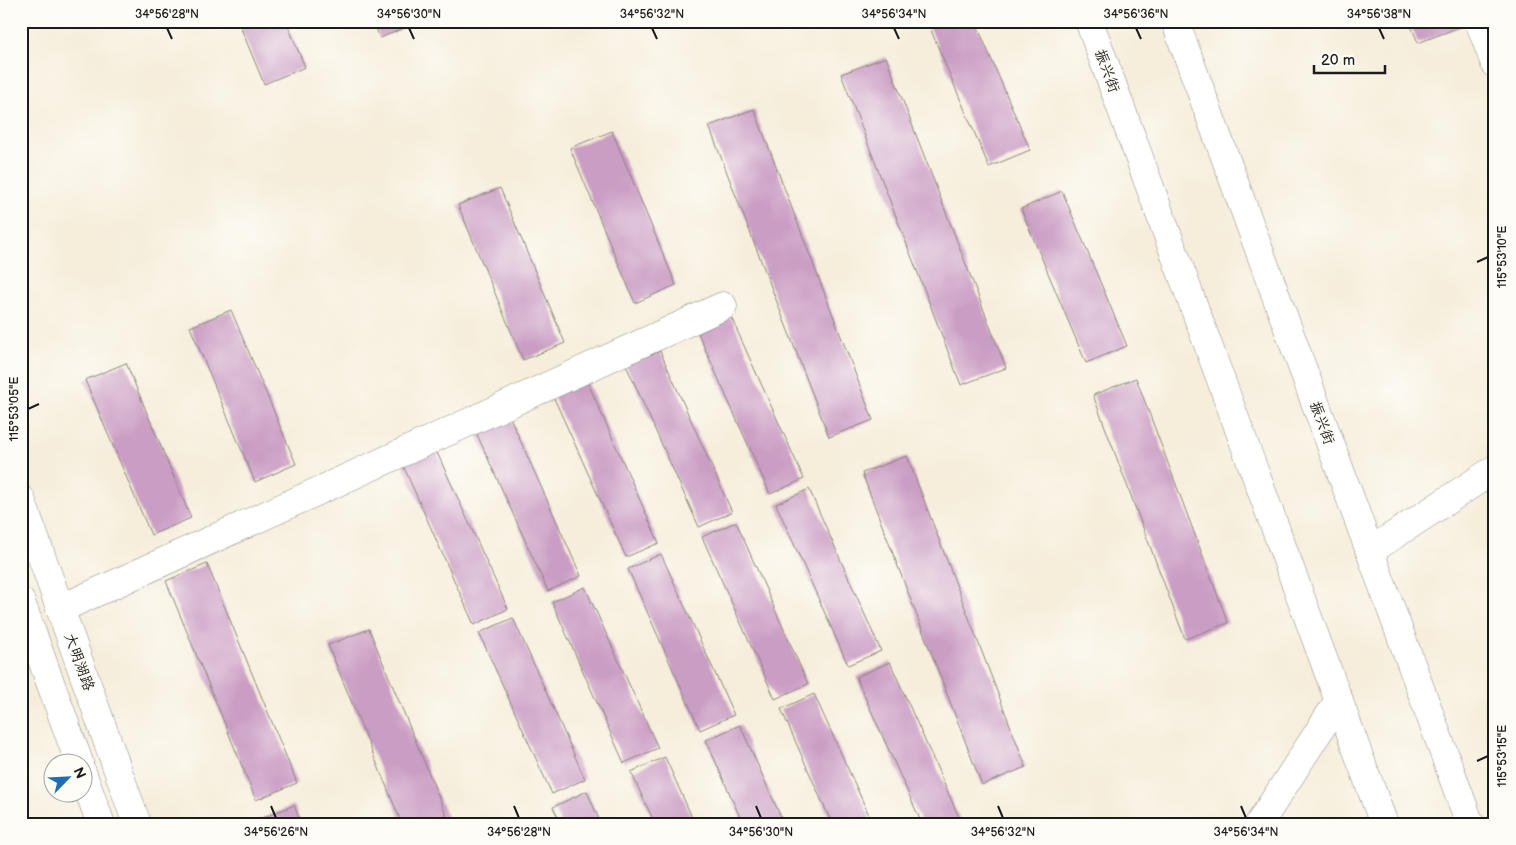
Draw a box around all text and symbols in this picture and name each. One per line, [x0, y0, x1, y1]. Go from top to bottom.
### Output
text: 34°56'28"N [135, 7, 199, 22]
text: 34°56'30"N [377, 7, 441, 22]
text: 34°56'32"N [620, 7, 684, 22]
text: 34°56'34"N [862, 7, 926, 22]
text: 34°56'36"N [1104, 7, 1168, 22]
text: 34°56'38"N [1347, 7, 1411, 22]
scale bar [1314, 42, 1385, 74]
street label: 振兴街 [1090, 47, 1124, 95]
text: 20 m [1321, 51, 1355, 70]
text: 115°53'10"E [1495, 226, 1510, 288]
text: 115°53'05"E [7, 377, 22, 441]
street label: 振兴街 [1305, 399, 1339, 447]
street label: 大明湖路 [60, 631, 98, 693]
text: 115°53'15"E [1495, 725, 1510, 787]
north arrow [42, 752, 92, 802]
text: N [70, 765, 89, 781]
text: 34°56'26"N [244, 825, 308, 840]
text: 34°56'28"N [487, 825, 551, 840]
text: 34°56'30"N [729, 825, 793, 840]
text: 34°56'32"N [971, 825, 1035, 840]
text: 34°56'34"N [1214, 825, 1278, 840]

